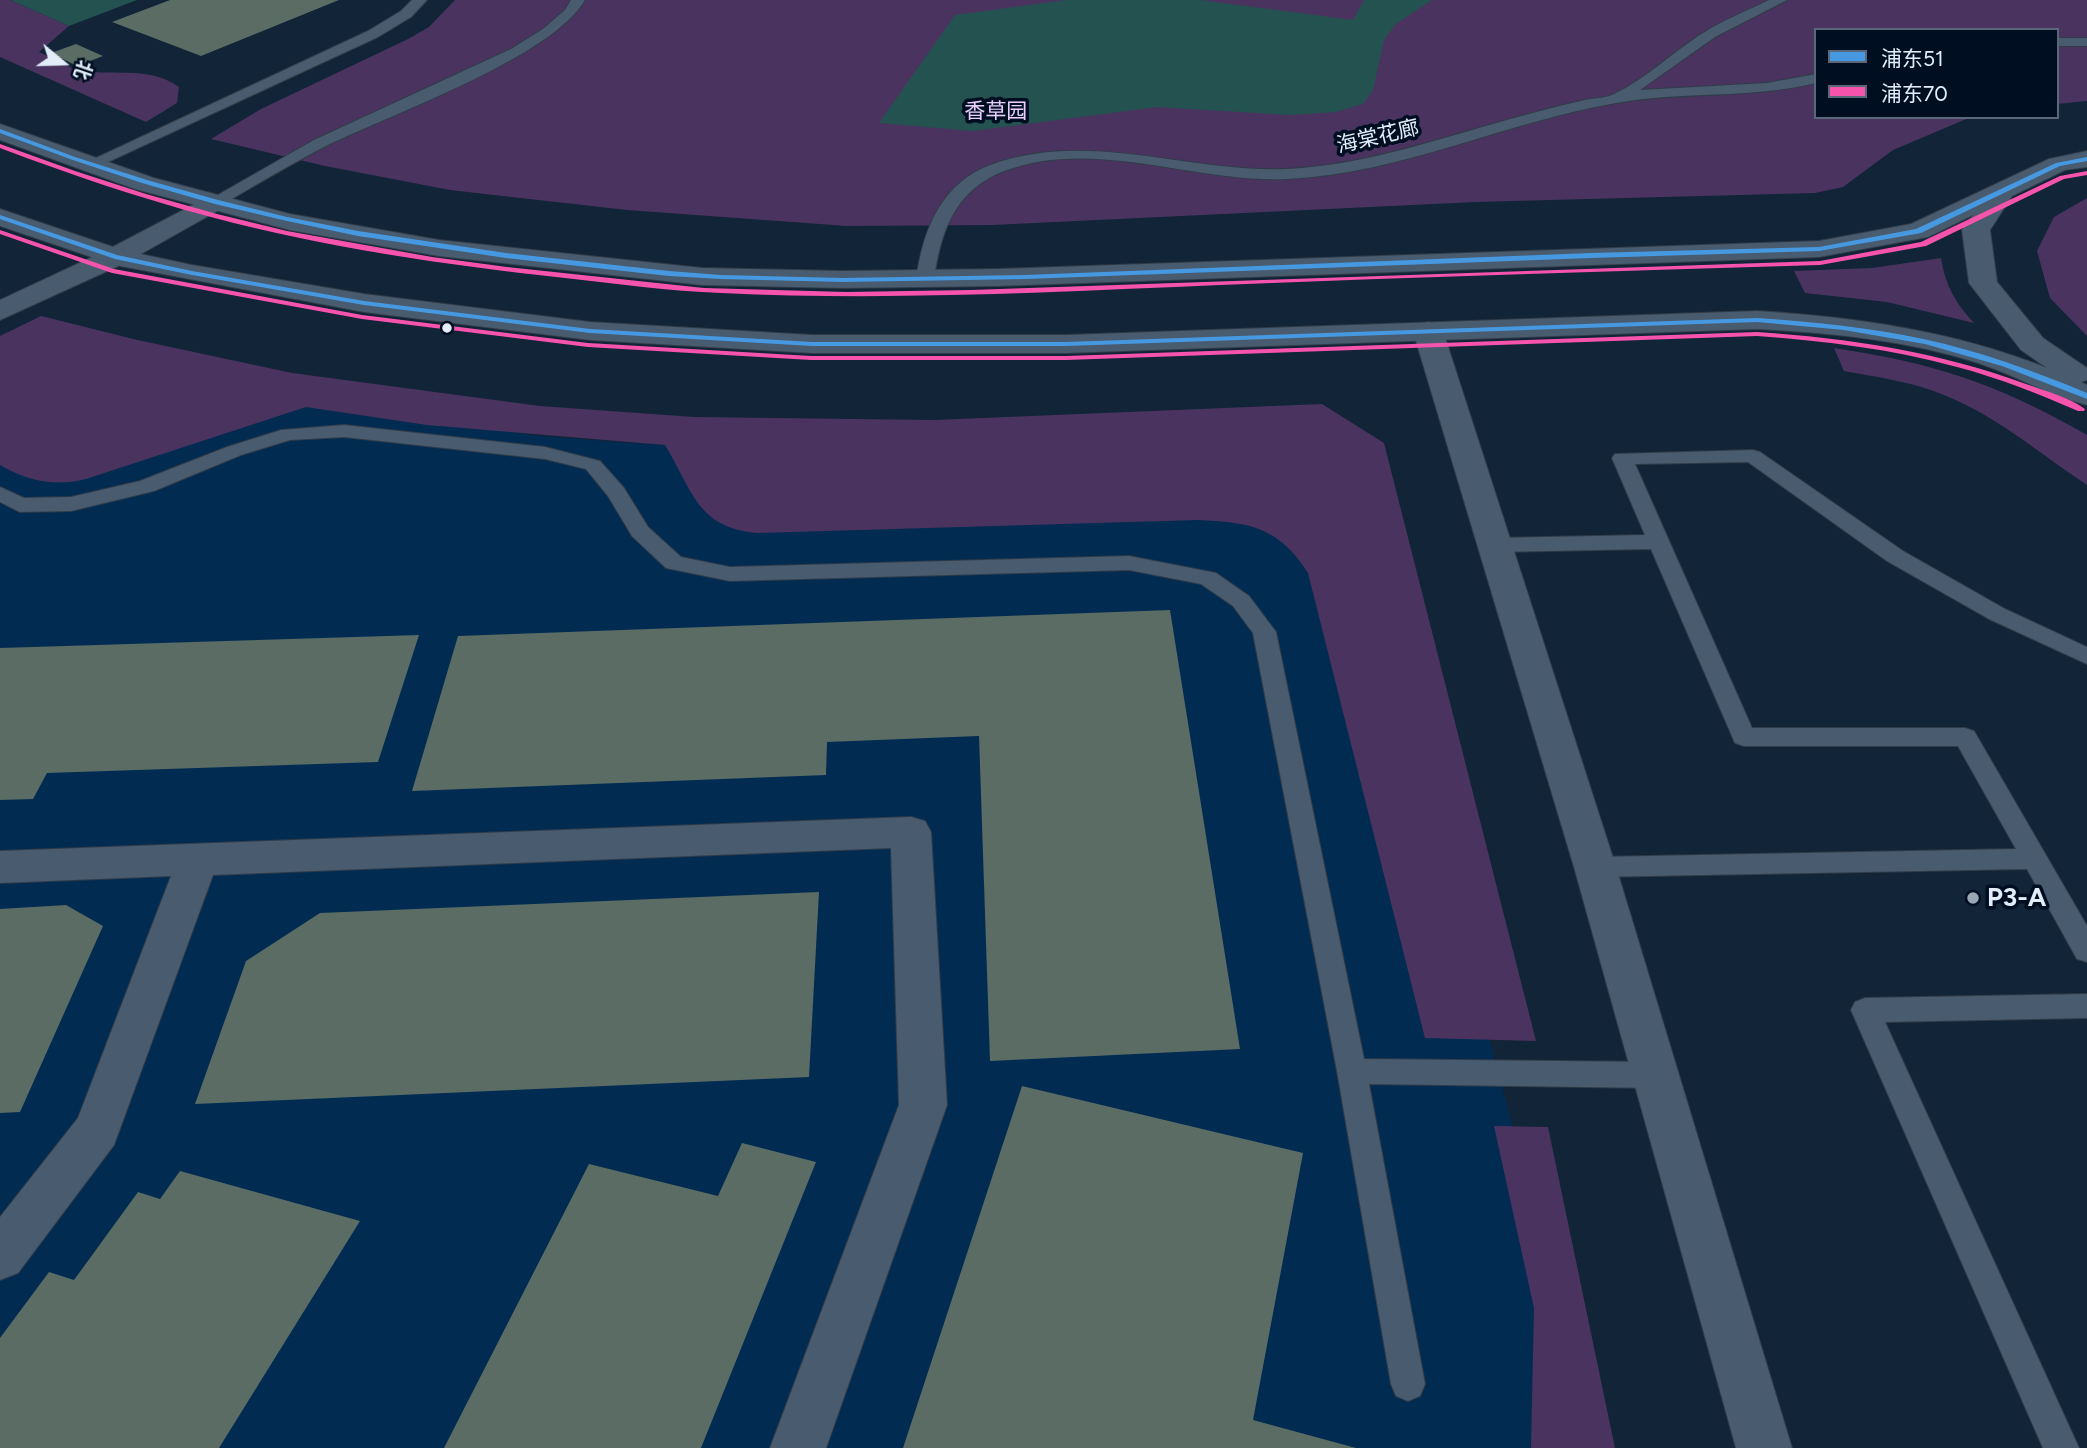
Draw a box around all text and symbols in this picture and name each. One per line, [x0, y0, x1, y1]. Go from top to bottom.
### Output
north arrow [28, 28, 98, 98]
legend [1814, 28, 2059, 119]
text: 浦东51 [1881, 46, 1944, 71]
text: 北 [69, 57, 97, 83]
text: 浦东70 [1881, 81, 1948, 106]
park label: 香草园 [965, 99, 1027, 125]
street label: 海棠花廊 [1334, 115, 1422, 159]
unlabelled marker [440, 321, 454, 335]
place label: P3-A [1987, 882, 2046, 914]
marker: P3-A [1965, 890, 1981, 906]

